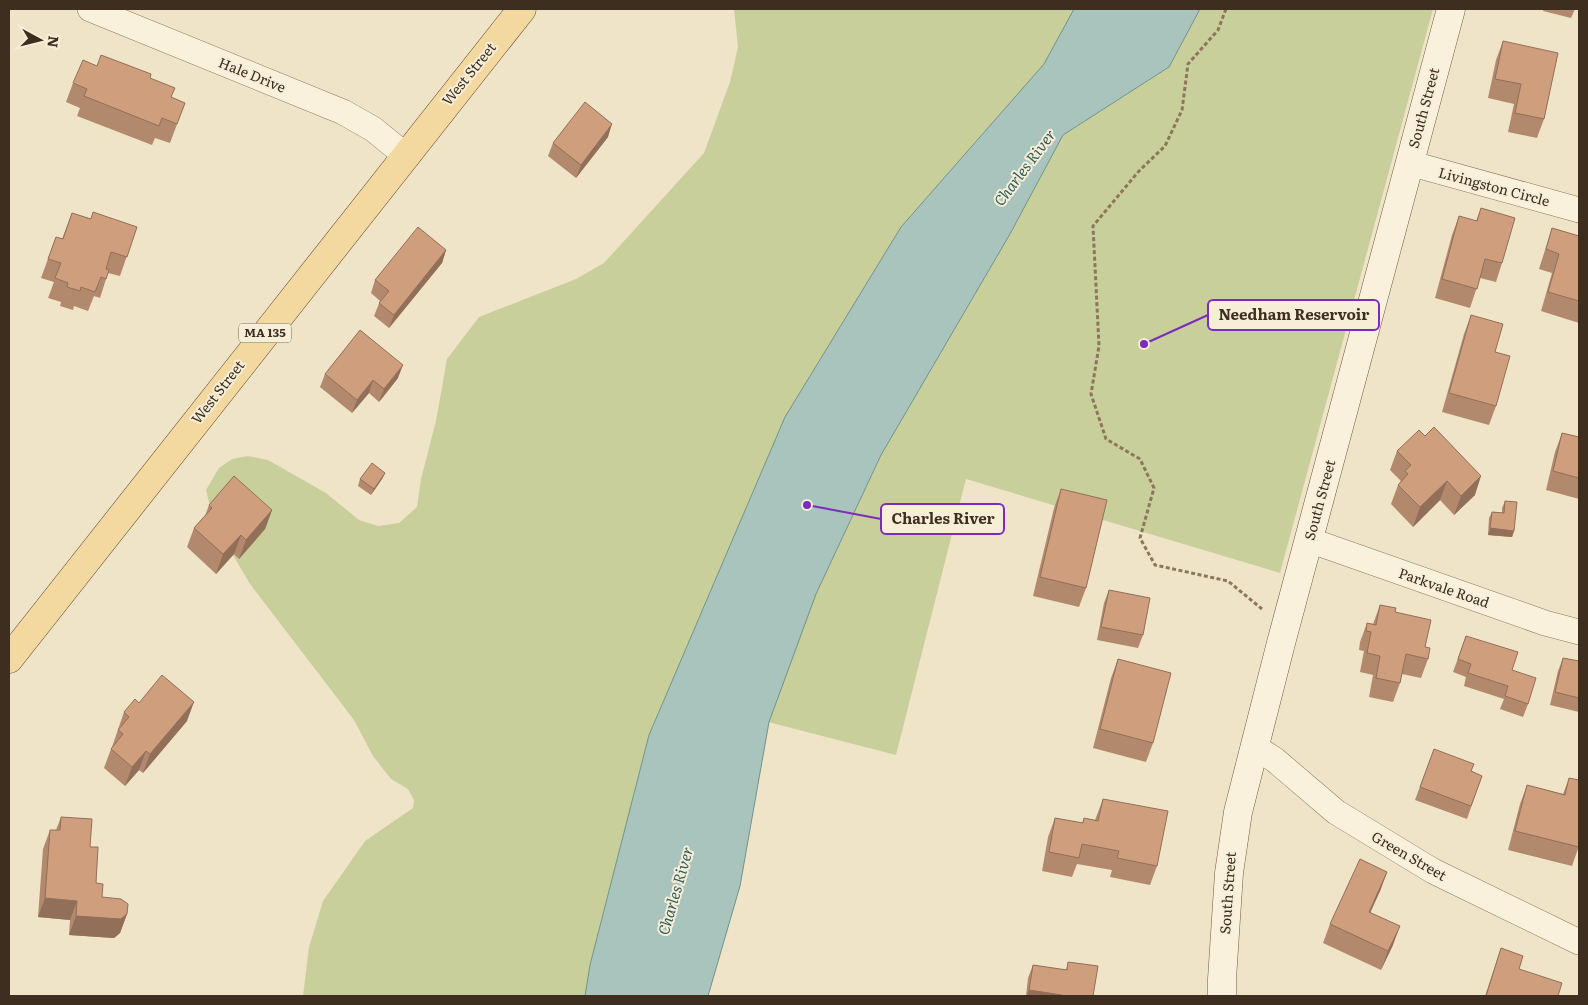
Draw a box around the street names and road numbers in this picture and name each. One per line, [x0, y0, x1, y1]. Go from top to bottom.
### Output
street label: West Street [437, 37, 500, 109]
street label: Hale Drive [216, 52, 289, 97]
street label: South Street [1403, 65, 1443, 150]
street label: Livingston Circle [1436, 162, 1552, 211]
road number: MA 135 [239, 323, 291, 342]
street label: West Street [186, 355, 249, 427]
street label: South Street [1299, 457, 1339, 542]
street label: Parkvale Road [1396, 562, 1493, 612]
street label: Green Street [1368, 826, 1451, 885]
street label: South Street [1214, 851, 1240, 935]

